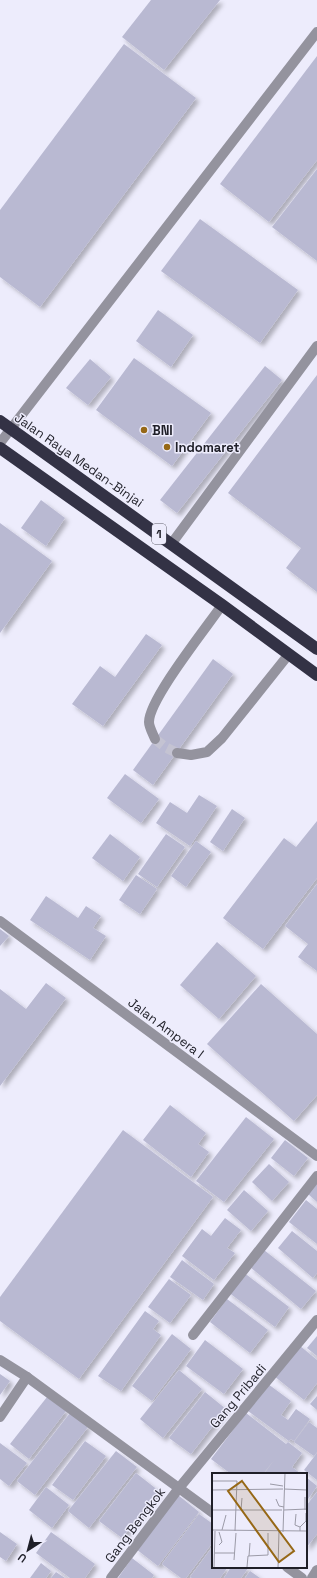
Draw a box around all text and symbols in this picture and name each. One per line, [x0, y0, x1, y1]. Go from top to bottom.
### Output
street label: Jalan Raya Medan-Binjai [11, 409, 147, 511]
place label: BNI [152, 422, 173, 439]
marker: BNI [139, 425, 149, 435]
place label: Indomaret [175, 439, 240, 456]
marker: Indomaret [162, 442, 172, 452]
road number: 1 [152, 524, 166, 544]
street label: Jalan Ampera I [125, 994, 207, 1062]
street label: Gang Pribadi [206, 1360, 270, 1432]
inset map [212, 1473, 307, 1568]
street label: Gang Bengkok [101, 1484, 169, 1566]
north arrow [8, 1530, 48, 1570]
text: U [15, 1550, 29, 1566]

